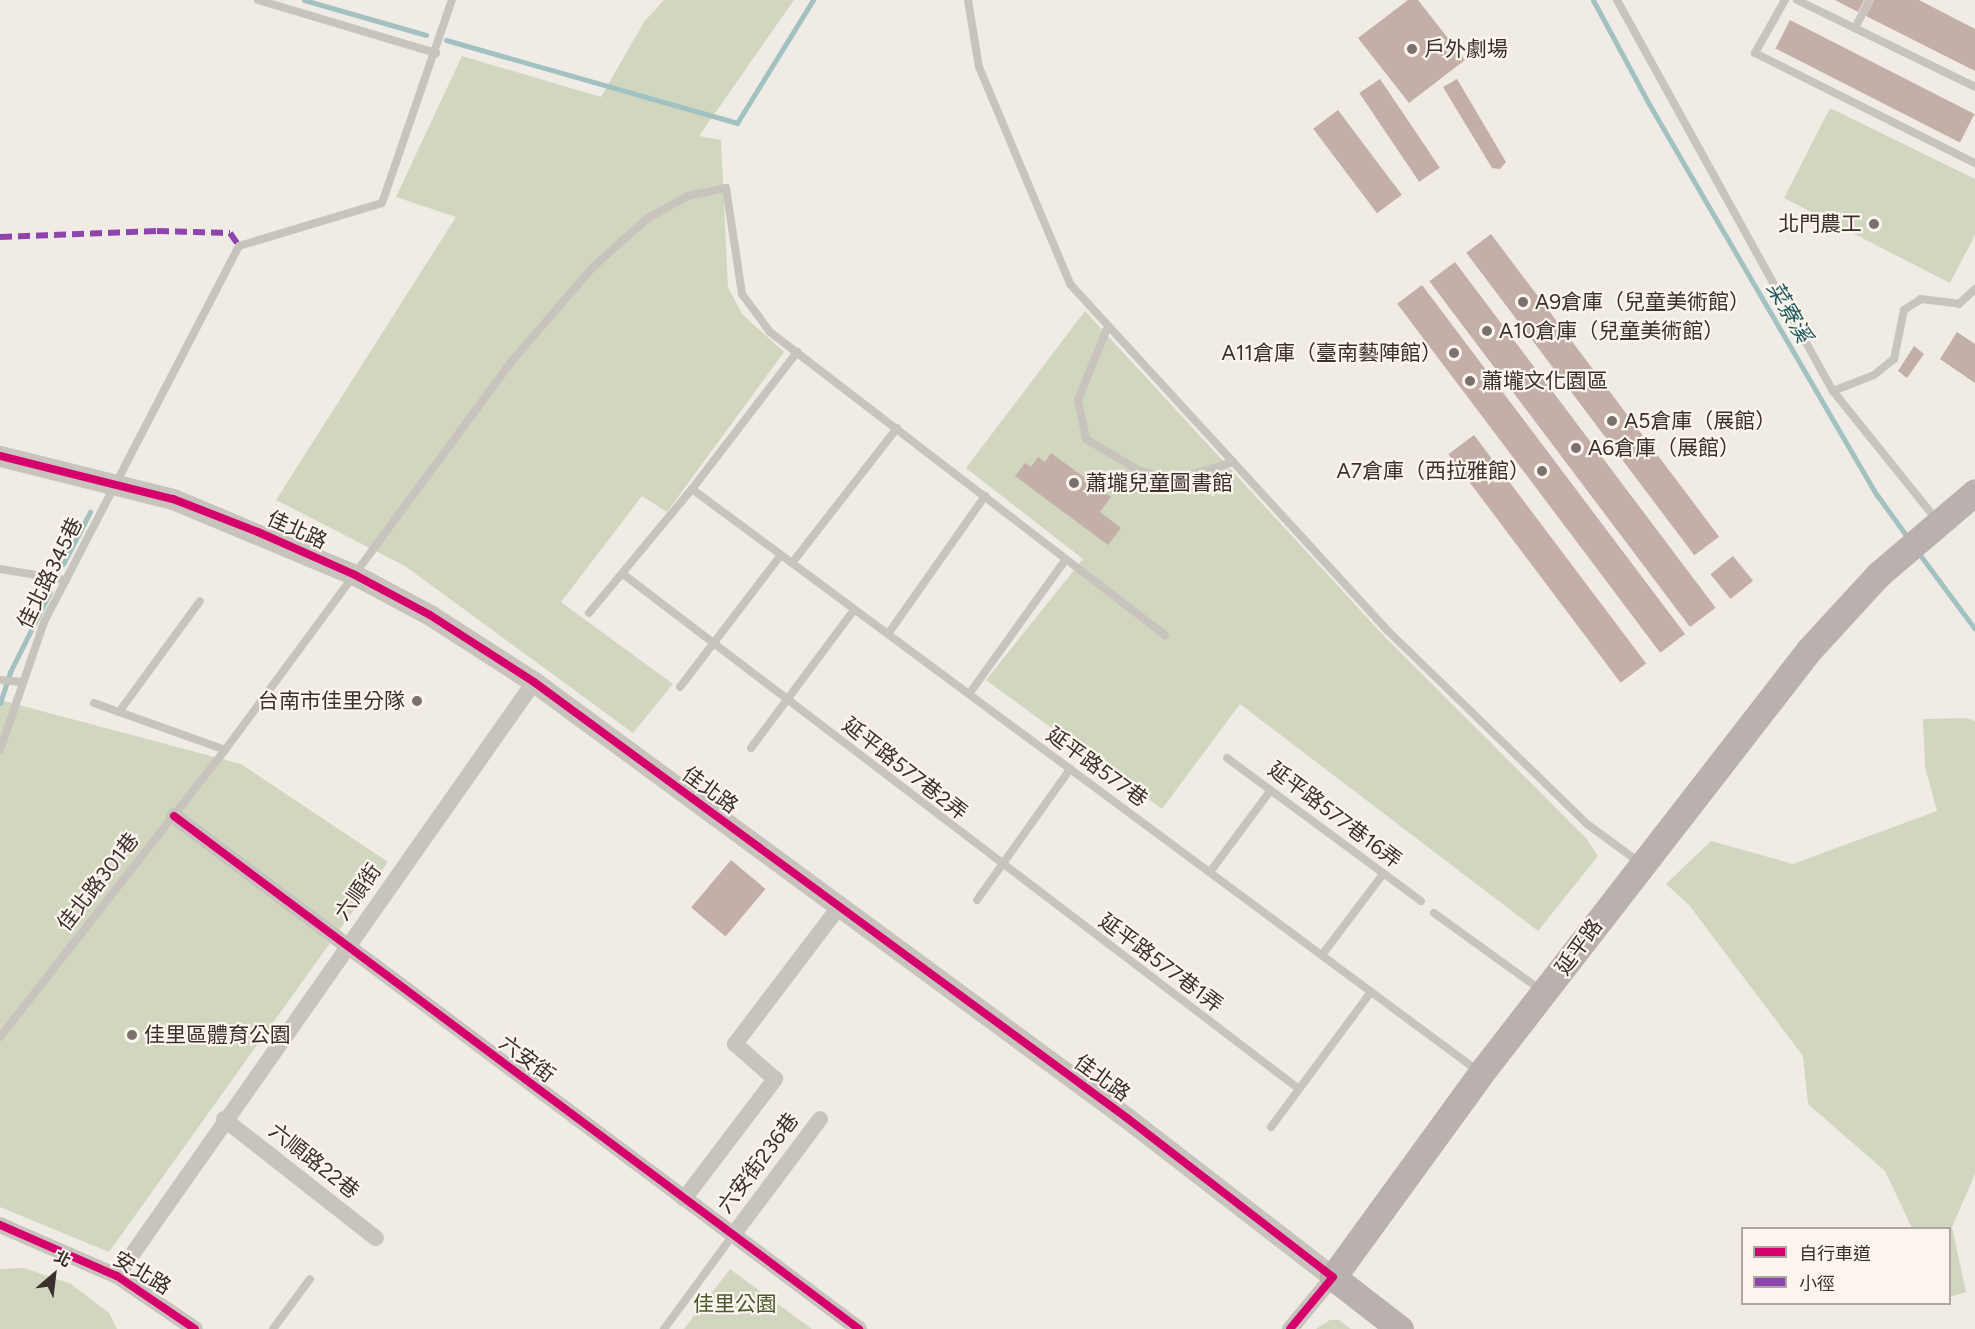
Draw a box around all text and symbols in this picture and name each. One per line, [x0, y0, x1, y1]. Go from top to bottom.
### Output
place label: 戶外劇場 [1424, 36, 1508, 62]
marker: 戶外劇場 [1405, 42, 1419, 56]
place label: 北門農工 [1778, 211, 1862, 237]
marker: 北門農工 [1867, 217, 1881, 231]
water label: 菜寮溪 [1761, 277, 1817, 347]
place label: A9倉庫（兒童美術館） [1535, 289, 1750, 315]
marker: A9倉庫（兒童美術館） [1516, 295, 1530, 309]
place label: A10倉庫（兒童美術館） [1499, 318, 1724, 344]
marker: A10倉庫（兒童美術館） [1480, 324, 1494, 338]
place label: A11倉庫（臺南藝陣館） [1221, 340, 1442, 366]
marker: A11倉庫（臺南藝陣館） [1447, 346, 1461, 360]
place label: 蕭壠文化園區 [1482, 368, 1608, 394]
marker: 蕭壠文化園區 [1463, 374, 1477, 388]
place label: A5倉庫（展館） [1624, 408, 1776, 434]
marker: A5倉庫（展館） [1605, 414, 1619, 428]
place label: A6倉庫（展館） [1588, 435, 1740, 461]
marker: A6倉庫（展館） [1569, 441, 1583, 455]
place label: A7倉庫（西拉雅館） [1337, 458, 1530, 484]
marker: A7倉庫（西拉雅館） [1535, 464, 1549, 478]
place label: 蕭壠兒童圖書館 [1086, 470, 1233, 496]
marker: 蕭壠兒童圖書館 [1067, 476, 1081, 490]
street label: 佳北路 [263, 506, 331, 554]
street label: 佳北路345巷 [12, 513, 88, 633]
place label: 台南市佳里分隊 [258, 688, 405, 714]
marker: 台南市佳里分隊 [410, 694, 424, 708]
street label: 延平路577巷2弄 [838, 712, 972, 826]
street label: 延平路577巷 [1042, 722, 1152, 812]
street label: 延平路577巷16弄 [1263, 757, 1407, 873]
street label: 佳北路 [677, 761, 743, 819]
street label: 佳北路301巷 [52, 828, 144, 936]
street label: 六順街 [330, 859, 386, 925]
street label: 延平路577巷1弄 [1094, 908, 1228, 1018]
street label: 延平路 [1550, 914, 1608, 980]
place label: 佳里區體育公園 [144, 1022, 291, 1048]
marker: 佳里區體育公園 [125, 1028, 139, 1042]
street label: 六安街 [494, 1030, 560, 1088]
street label: 佳北路 [1069, 1049, 1135, 1107]
street label: 六安街236巷 [712, 1108, 804, 1218]
street label: 六順路22巷 [264, 1118, 364, 1204]
legend [1741, 1227, 1951, 1305]
text: 自行車道 [1799, 1243, 1871, 1265]
north arrow [24, 1245, 84, 1305]
street label: 安北路 [109, 1246, 175, 1300]
text: 北 [51, 1247, 74, 1271]
text: 小徑 [1799, 1273, 1835, 1295]
park label: 佳里公園 [693, 1291, 777, 1317]

